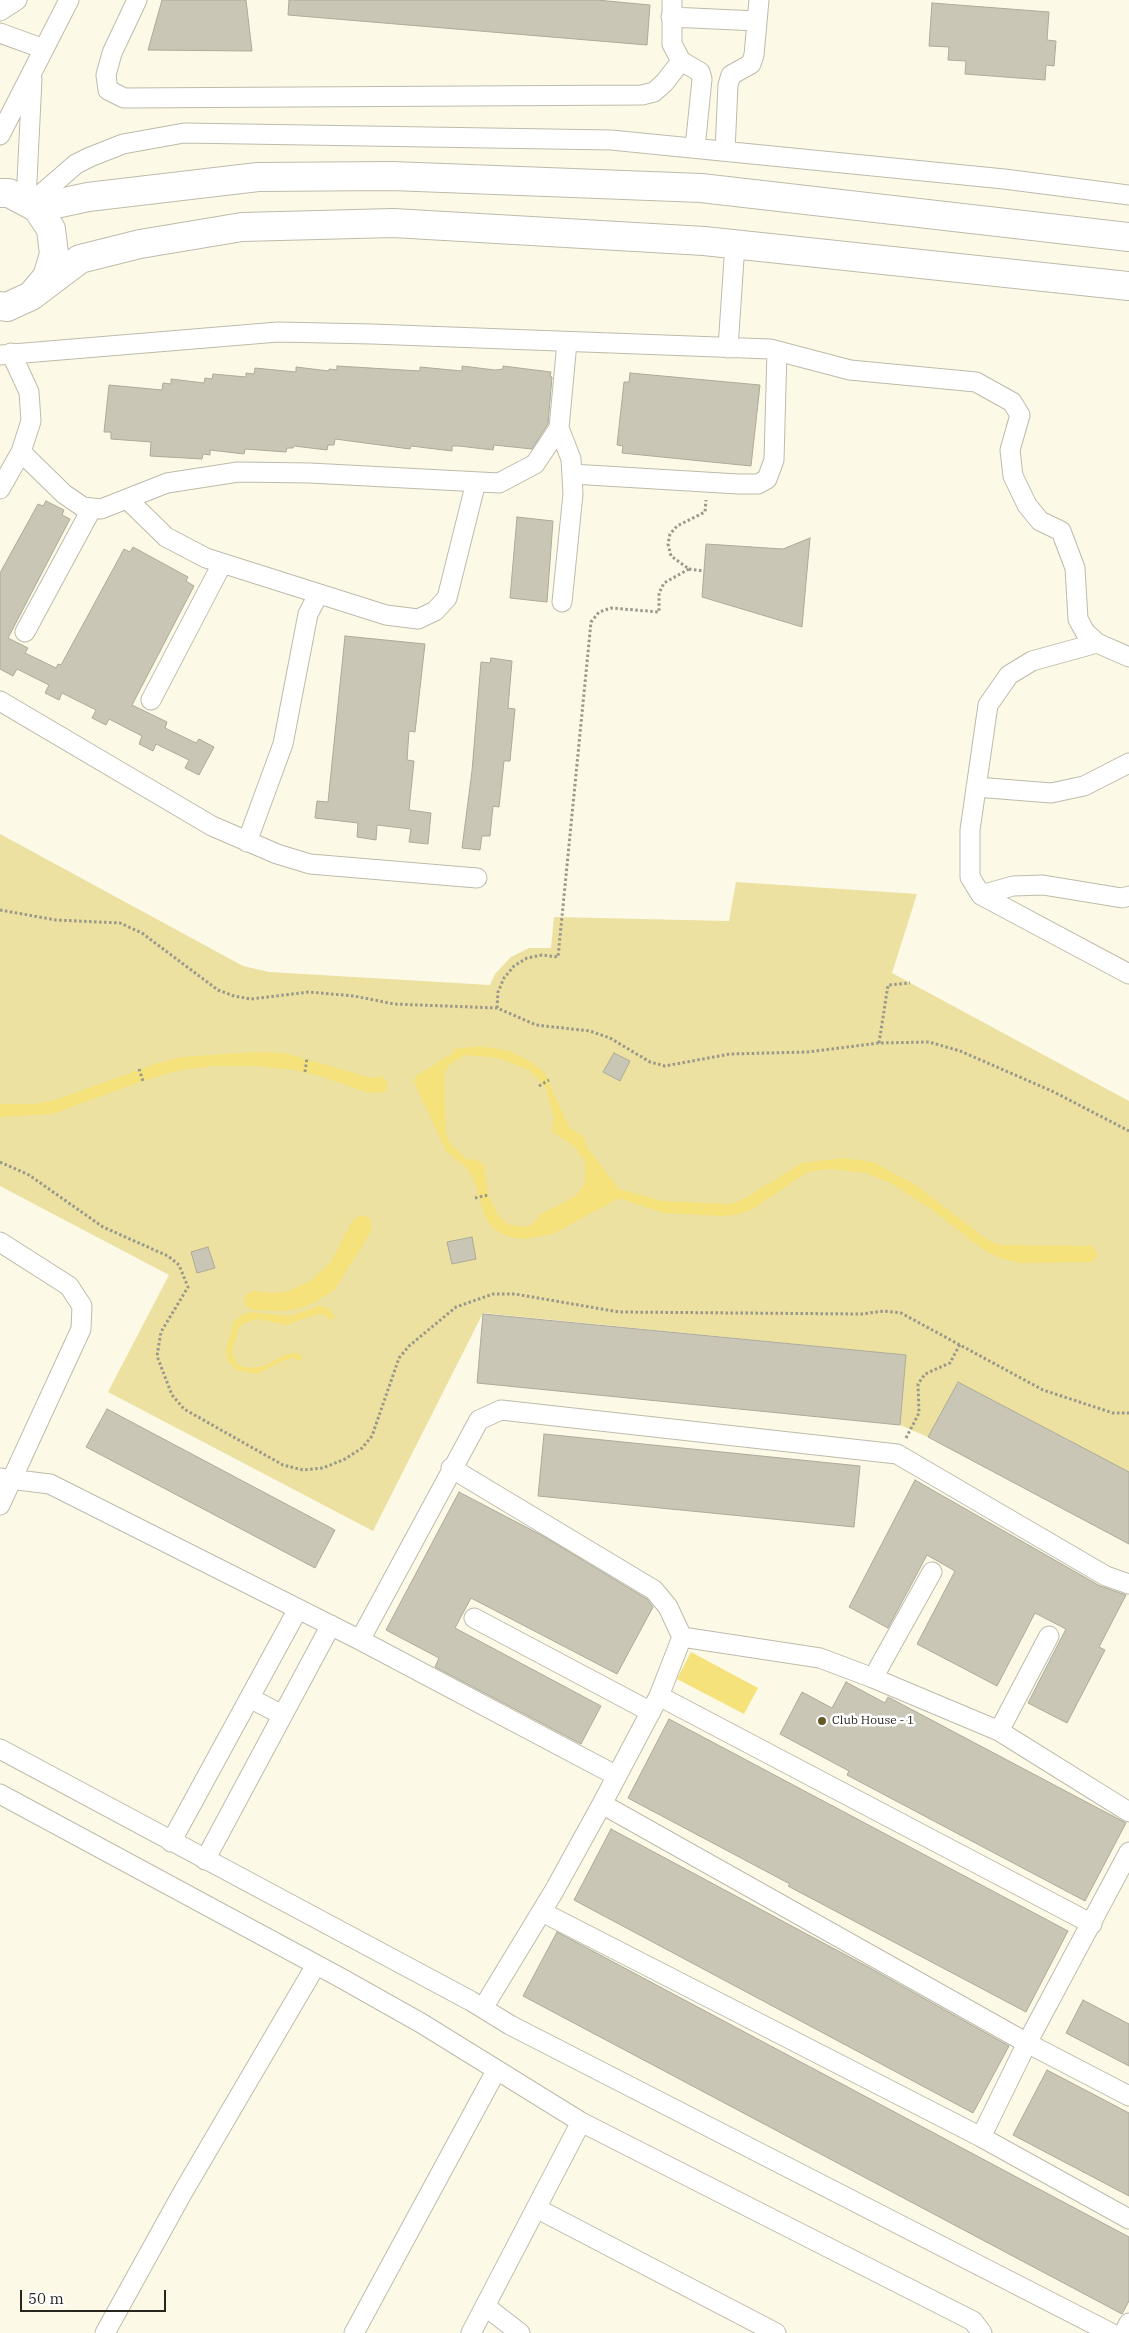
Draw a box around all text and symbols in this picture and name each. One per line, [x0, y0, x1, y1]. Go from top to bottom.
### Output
place label: Club House - 1 [832, 1714, 914, 1728]
marker: Club House - 1 [816, 1715, 828, 1727]
scale bar [22, 2280, 169, 2312]
text: 50 m [28, 2289, 64, 2308]

